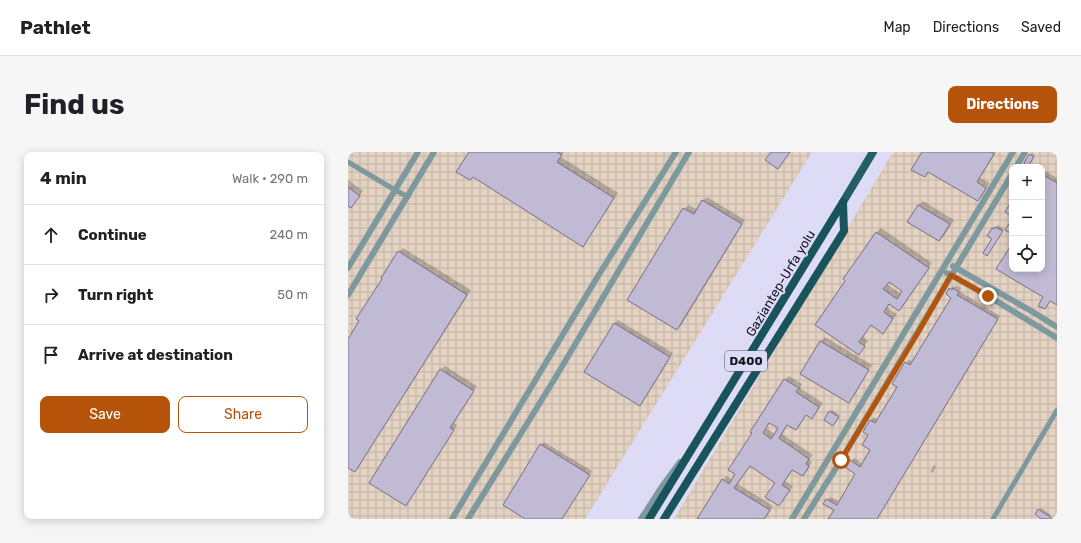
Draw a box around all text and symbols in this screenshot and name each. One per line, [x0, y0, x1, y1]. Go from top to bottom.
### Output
text: Pathlet [20, 16, 91, 39]
text: Map [884, 19, 911, 36]
text: Directions [933, 19, 999, 36]
text: Saved [1021, 19, 1061, 36]
button: Directions [948, 86, 1057, 123]
text: Find us [24, 88, 124, 121]
map controls [1009, 164, 1045, 272]
button: + [1009, 164, 1045, 200]
text: 4 min [40, 168, 87, 188]
text: Walk · 290 m [232, 171, 308, 186]
button: − [1009, 200, 1045, 236]
icon: ahead [40, 224, 62, 246]
text: Continue [78, 226, 147, 244]
text: 240 m [269, 227, 308, 242]
street label: Gaziantep-Urfa yolu [743, 227, 818, 339]
button: locate [1009, 236, 1045, 272]
icon: right [40, 284, 62, 306]
text: Turn right [78, 286, 153, 304]
text: 50 m [277, 287, 308, 302]
route end [979, 287, 997, 305]
icon: arrive [40, 344, 62, 366]
text: Arrive at destination [78, 346, 233, 364]
road number: D400 [725, 351, 767, 371]
button: Save [40, 396, 170, 433]
button: Share [178, 396, 308, 433]
route start [832, 451, 850, 469]

